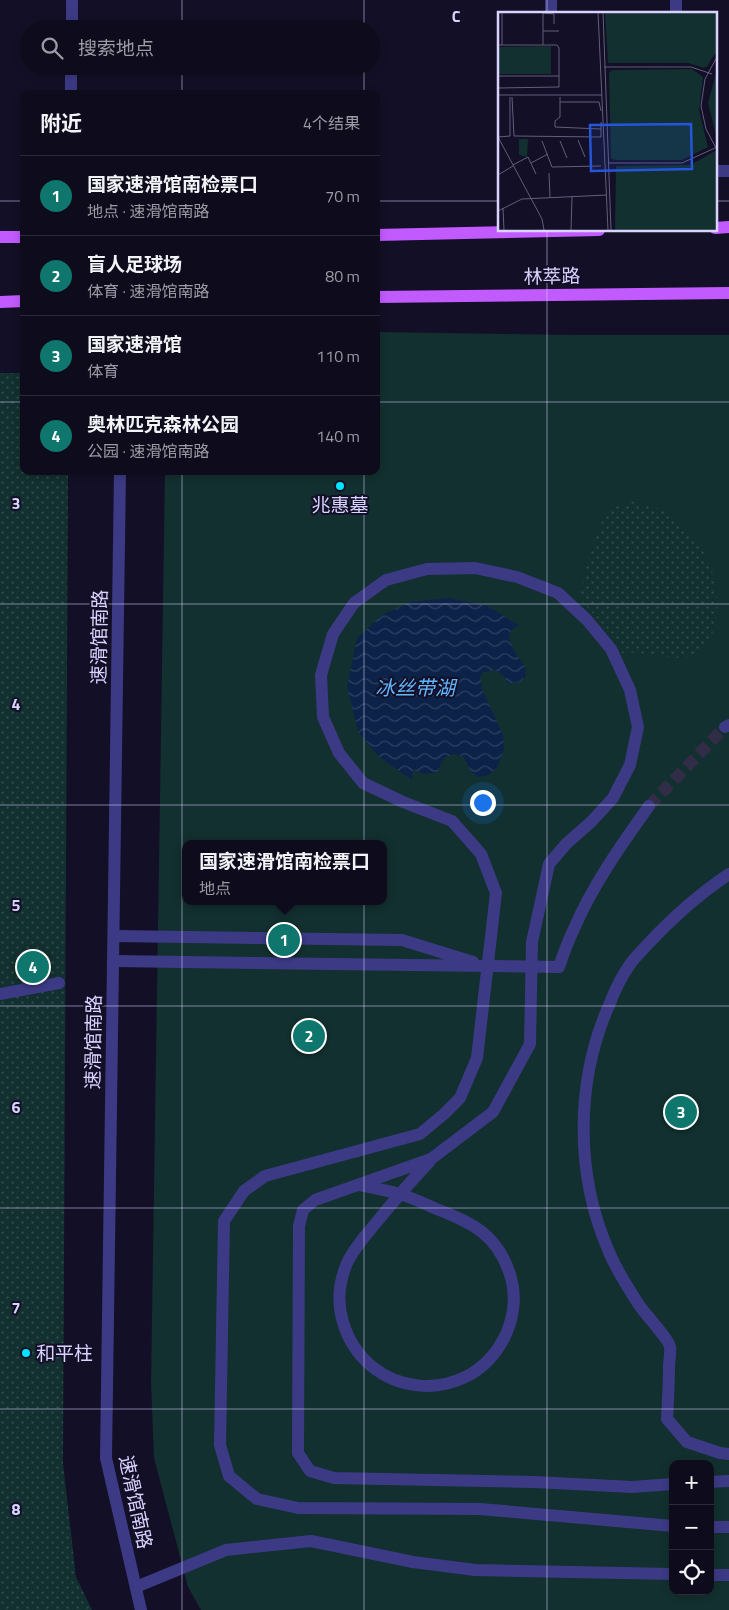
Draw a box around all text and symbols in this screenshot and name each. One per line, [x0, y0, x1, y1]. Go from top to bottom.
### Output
text: C [452, 4, 461, 28]
inset map [498, 12, 716, 231]
search box [20, 20, 380, 75]
text: 搜索地点 [78, 33, 154, 62]
icon: search [38, 34, 66, 62]
text: 附近 [40, 107, 82, 139]
text: 4个结果 [303, 111, 360, 135]
text: 国家速滑馆南检票口 [87, 169, 258, 198]
text: 1 [52, 184, 60, 208]
text: 70 m [325, 184, 360, 208]
text: 地点 · 速滑馆南路 [87, 199, 210, 223]
text: 盲人足球场 [87, 249, 182, 278]
street label: 林萃路 [523, 261, 581, 290]
text: 2 [52, 264, 60, 288]
text: 80 m [325, 264, 360, 288]
text: 体育 · 速滑馆南路 [87, 279, 210, 303]
text: 国家速滑馆 [87, 329, 182, 358]
text: 3 [52, 344, 60, 368]
text: 110 m [316, 344, 360, 368]
text: 体育 [87, 359, 119, 383]
text: 奥林匹克森林公园 [87, 409, 239, 438]
text: 4 [52, 424, 60, 448]
text: 140 m [316, 424, 360, 448]
text: 公园 · 速滑馆南路 [87, 439, 210, 463]
marker: 兆惠墓 [334, 480, 346, 492]
place label: 兆惠墓 [311, 490, 369, 519]
text: 3 [12, 491, 20, 515]
street label: 速滑馆南路 [83, 589, 114, 685]
water label: 冰丝带湖 [375, 672, 458, 703]
text: 4 [12, 692, 21, 716]
your location [470, 790, 496, 816]
popup [182, 840, 387, 905]
text: 国家速滑馆南检票口 [199, 846, 370, 875]
text: 地点 [199, 876, 231, 900]
text: 5 [12, 893, 21, 917]
pin: 1 [268, 921, 300, 959]
pin: 4 [17, 948, 49, 986]
street label: 速滑馆南路 [77, 994, 108, 1090]
pin: 2 [293, 1017, 325, 1055]
pin: 3 [665, 1093, 697, 1131]
text: 6 [12, 1095, 21, 1119]
text: 7 [12, 1296, 20, 1320]
place label: 和平柱 [36, 1338, 93, 1367]
marker: 和平柱 [20, 1347, 32, 1359]
street label: 速滑馆南路 [112, 1452, 161, 1551]
map controls [669, 1460, 714, 1595]
button: + [669, 1460, 714, 1505]
text: 8 [12, 1497, 21, 1521]
button: − [669, 1505, 714, 1550]
button: locate [669, 1550, 714, 1595]

